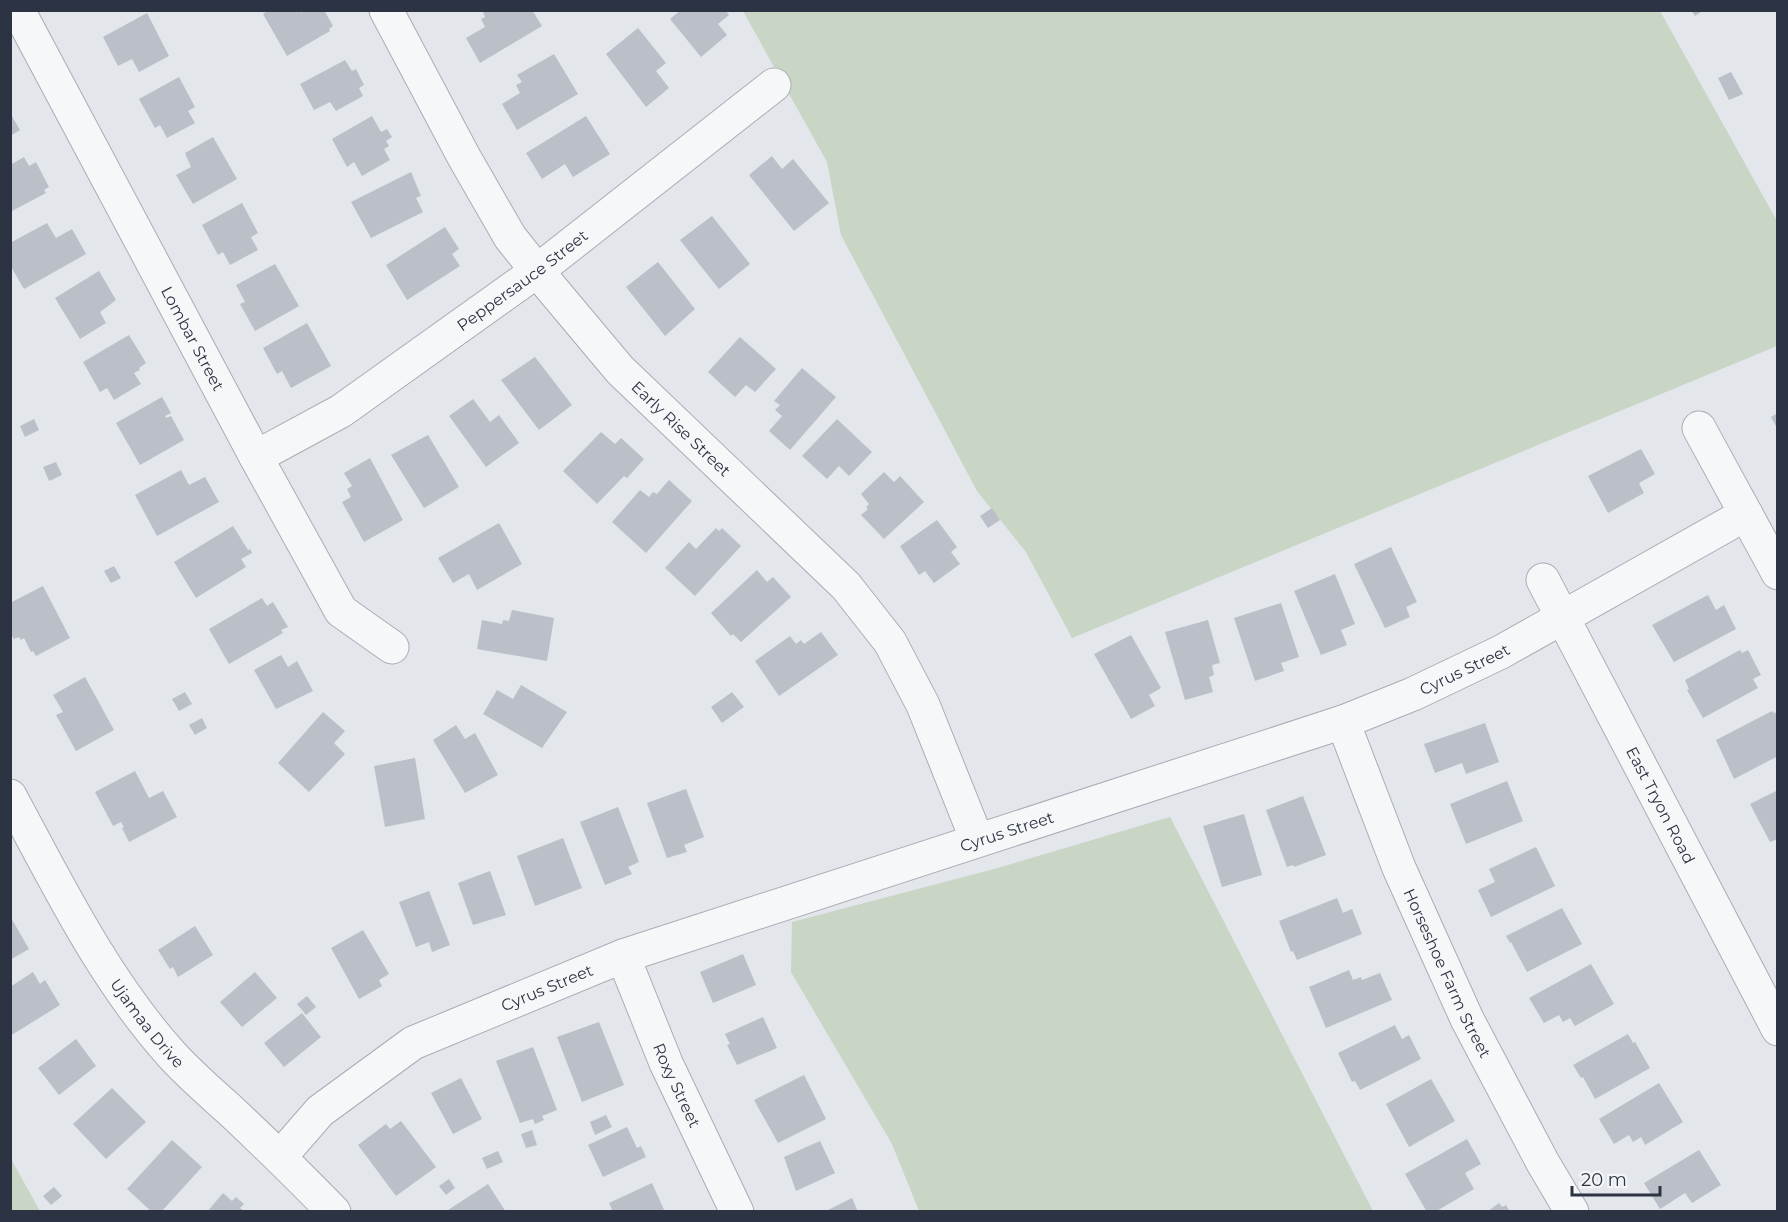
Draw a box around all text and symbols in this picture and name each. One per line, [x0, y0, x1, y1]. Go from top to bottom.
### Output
street label: Peppersauce Street [453, 226, 592, 335]
street label: Lombar Street [157, 283, 228, 395]
street label: Early Rise Street [628, 377, 735, 481]
street label: Cyrus Street [1417, 640, 1514, 699]
street label: East Tryon Road [1622, 744, 1699, 867]
street label: Cyrus Street [958, 807, 1057, 856]
street label: Horseshoe Farm Street [1399, 886, 1495, 1062]
street label: Cyrus Street [498, 960, 596, 1015]
street label: Ujamaa Drive [106, 975, 188, 1072]
street label: Roxy Street [649, 1040, 704, 1131]
scale bar [1572, 1159, 1660, 1197]
text: 20 m [1581, 1169, 1627, 1191]

